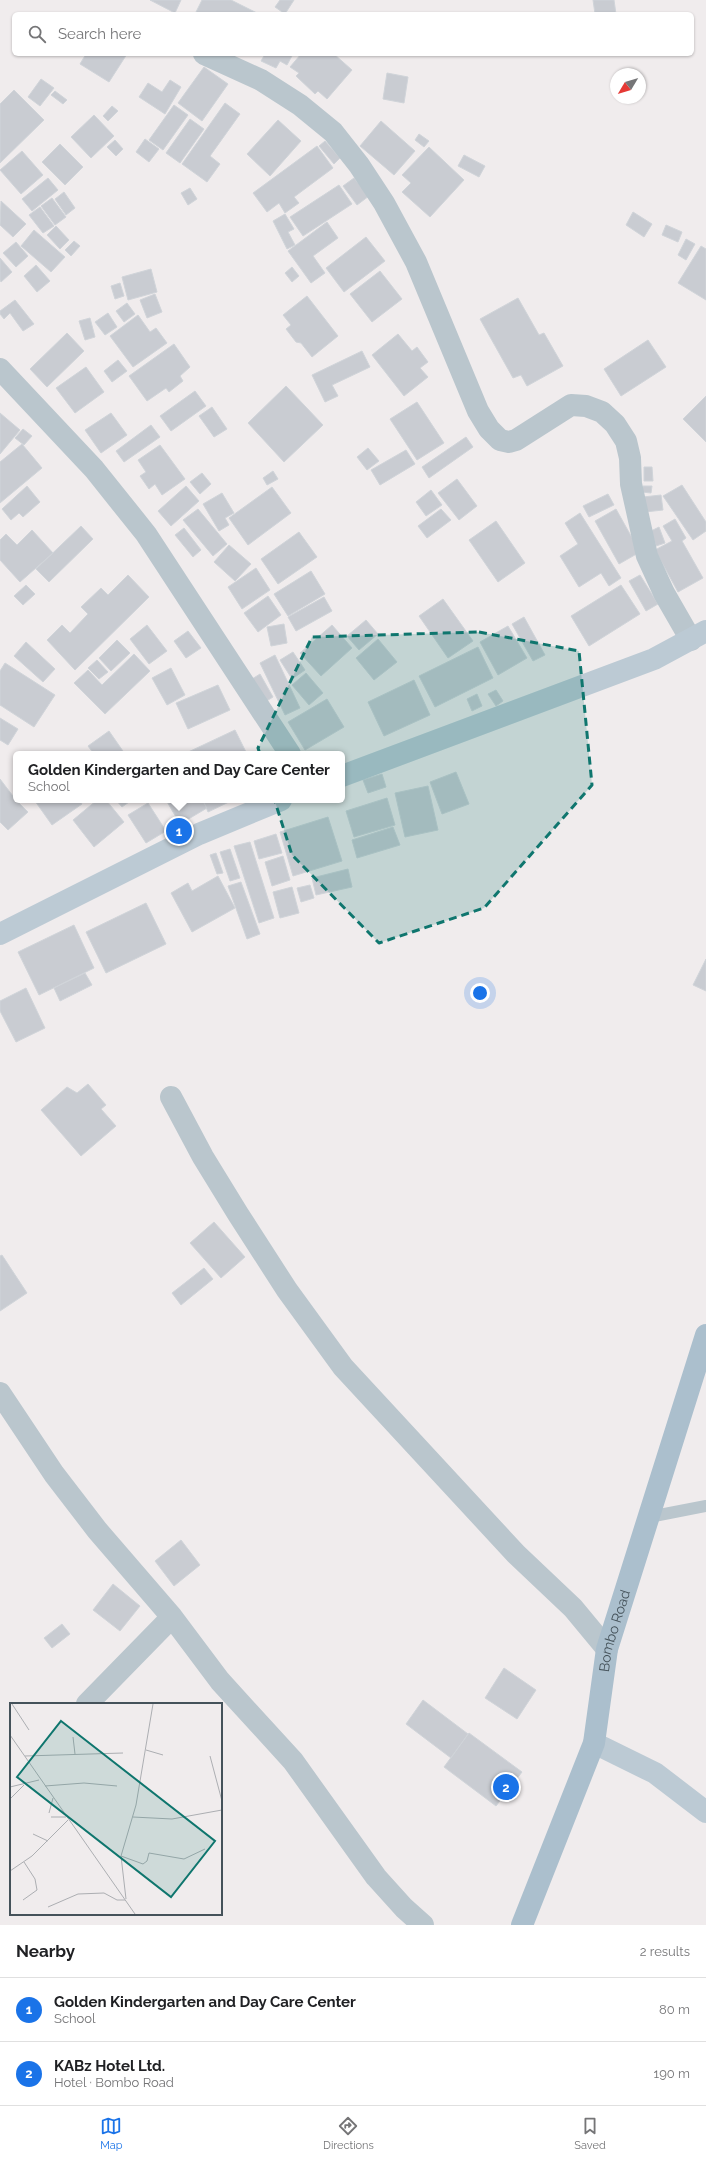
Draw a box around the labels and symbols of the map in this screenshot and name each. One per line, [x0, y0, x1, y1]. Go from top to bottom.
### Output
north arrow [610, 68, 646, 104]
pin: 1 [166, 816, 192, 846]
your location [470, 983, 490, 1003]
street label: Bombo Road [596, 1588, 633, 1673]
inset map [10, 1703, 222, 1915]
pin: 2 [493, 1772, 519, 1802]

